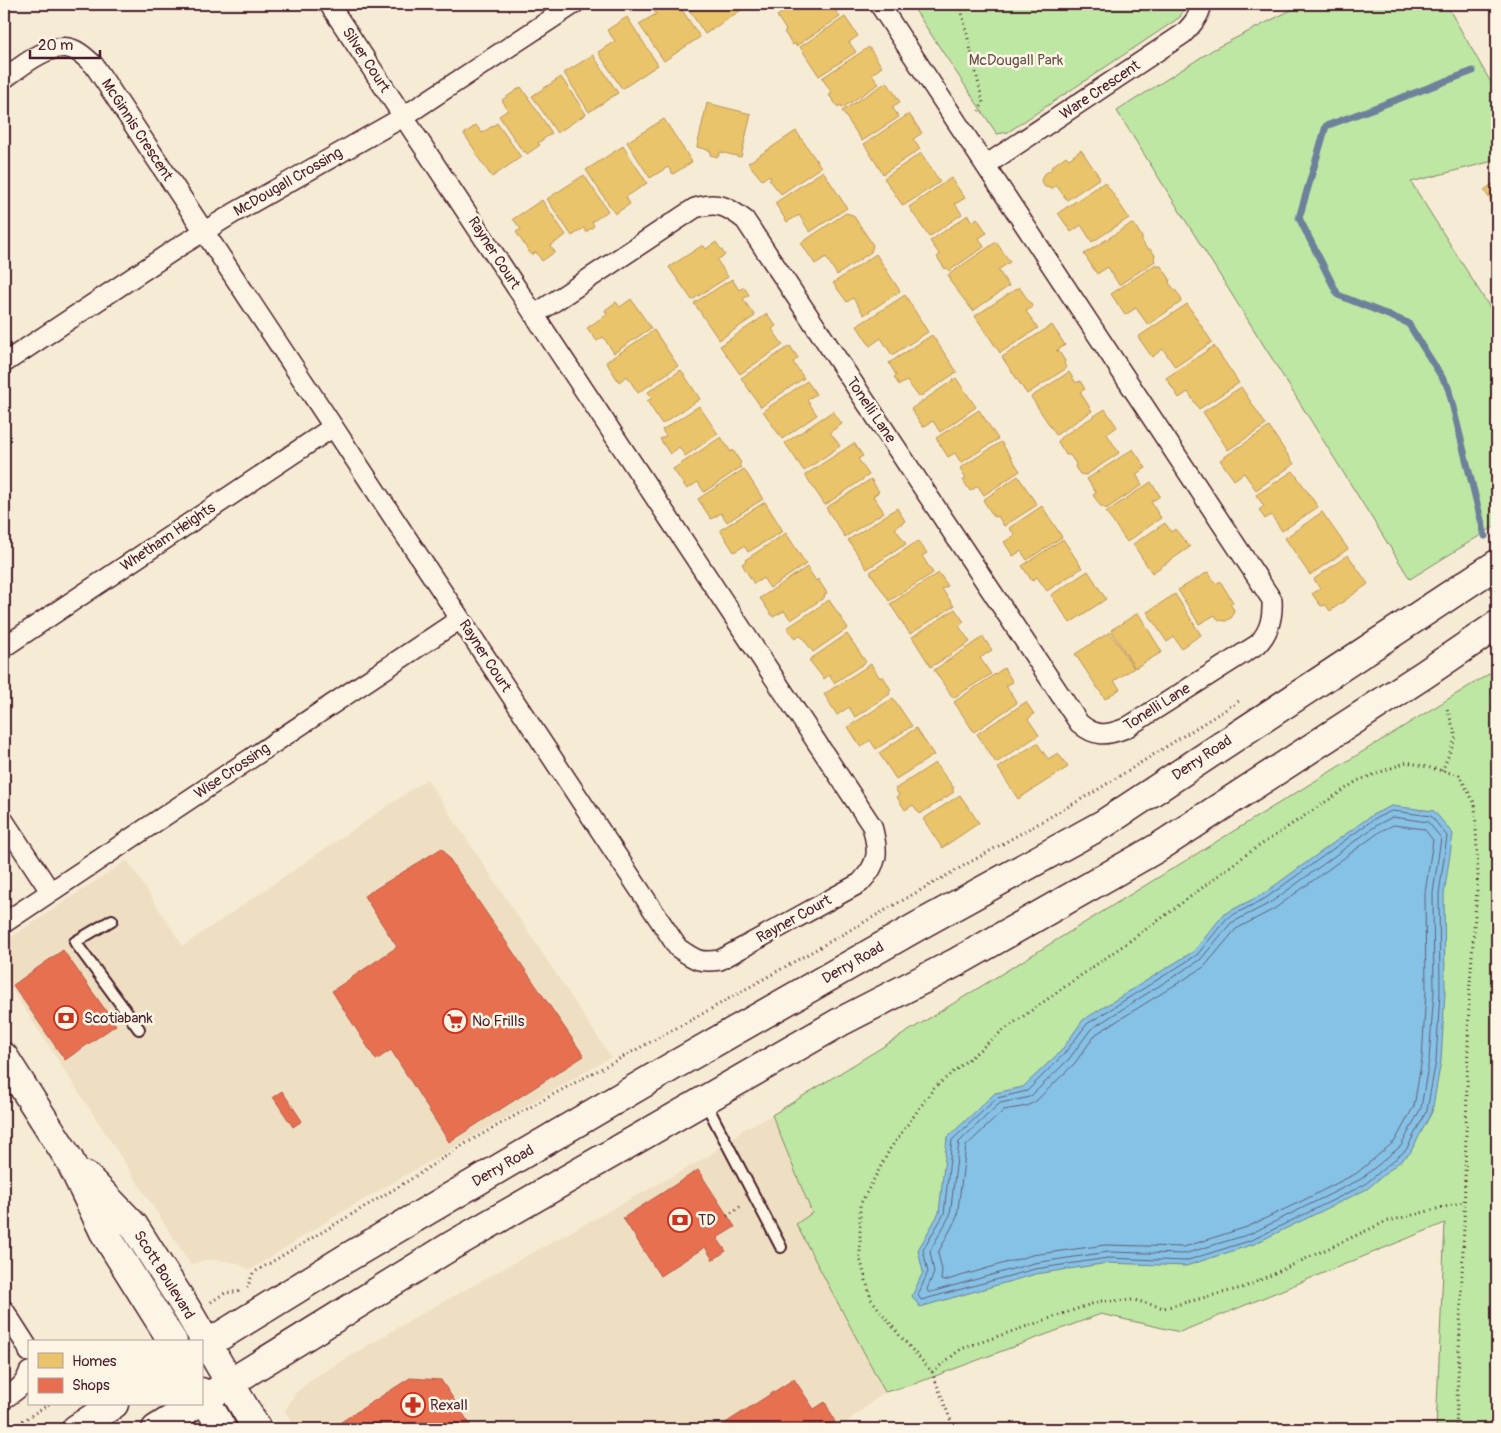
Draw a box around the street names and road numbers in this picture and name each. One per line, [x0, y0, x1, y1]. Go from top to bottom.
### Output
street label: Silver Court [338, 24, 395, 97]
street label: Ware Crescent [1056, 56, 1145, 124]
street label: McGinnis Crescent [97, 75, 178, 185]
street label: McDougall Crossing [230, 143, 346, 221]
street label: Rayner Court [463, 213, 525, 294]
street label: Tonelli Lane [842, 373, 900, 447]
street label: Whetham Heights [117, 498, 219, 576]
street label: Rayner Court [454, 616, 516, 697]
street label: Tonelli Lane [1120, 679, 1195, 735]
street label: Derry Road [1168, 731, 1236, 785]
street label: Wise Crossing [191, 739, 273, 803]
street label: Rayner Court [753, 890, 836, 947]
street label: Derry Road [819, 938, 887, 988]
street label: Derry Road [469, 1141, 537, 1191]
street label: Scott Boulevard [129, 1227, 199, 1323]

